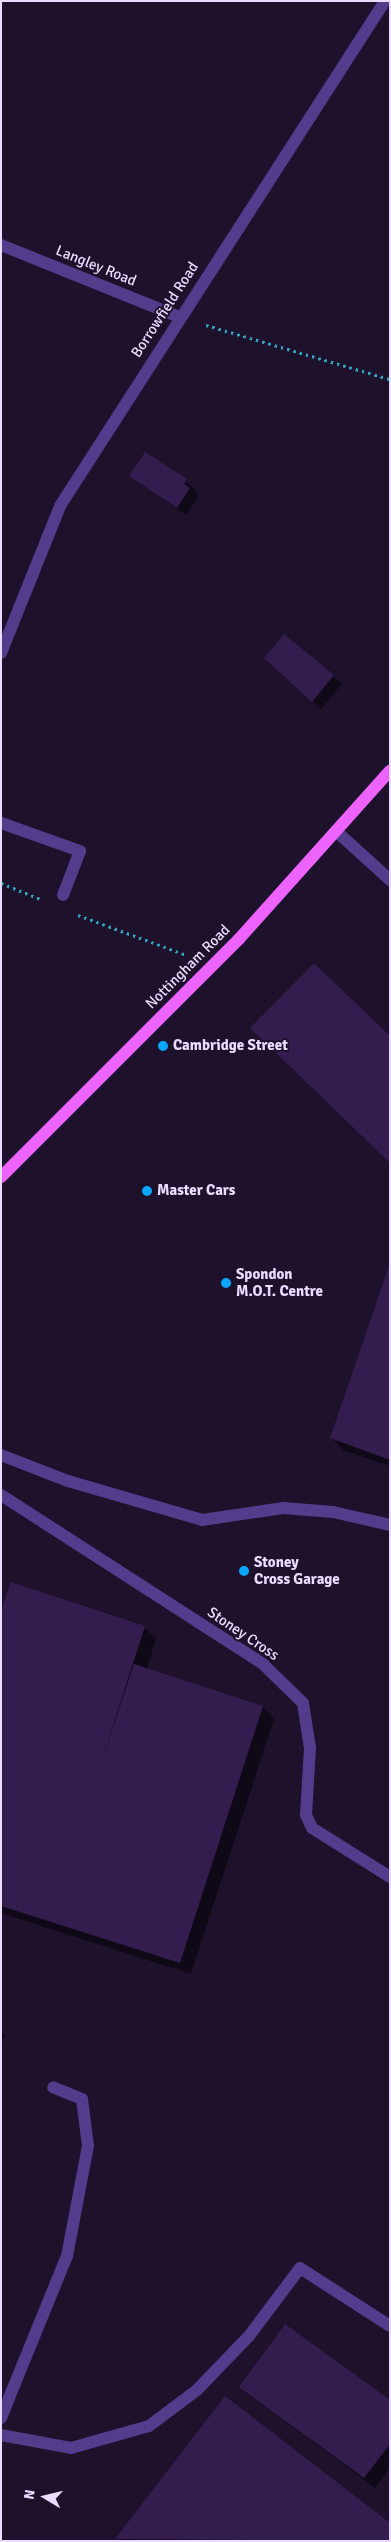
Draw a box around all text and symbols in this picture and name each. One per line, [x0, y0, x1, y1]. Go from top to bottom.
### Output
street label: Langley Road [53, 242, 139, 290]
street label: Borrowfield Road [127, 259, 203, 361]
street label: Nottingham Road [142, 921, 234, 1013]
place label: Cambridge Street [173, 1037, 288, 1055]
marker: Cambridge Street [157, 1040, 169, 1052]
place label: Master Cars [157, 1182, 235, 1200]
marker: Master Cars [141, 1185, 153, 1197]
place label: Spondon M.O.T. Centre [236, 1265, 323, 1300]
marker: Spondon M.O.T. Centre [220, 1277, 232, 1289]
place label: Stoney Cross Garage [254, 1553, 340, 1588]
marker: Stoney Cross Garage [238, 1565, 250, 1577]
street label: Stoney Cross [204, 1604, 282, 1664]
north arrow [20, 2472, 70, 2522]
text: N [21, 2488, 39, 2501]

